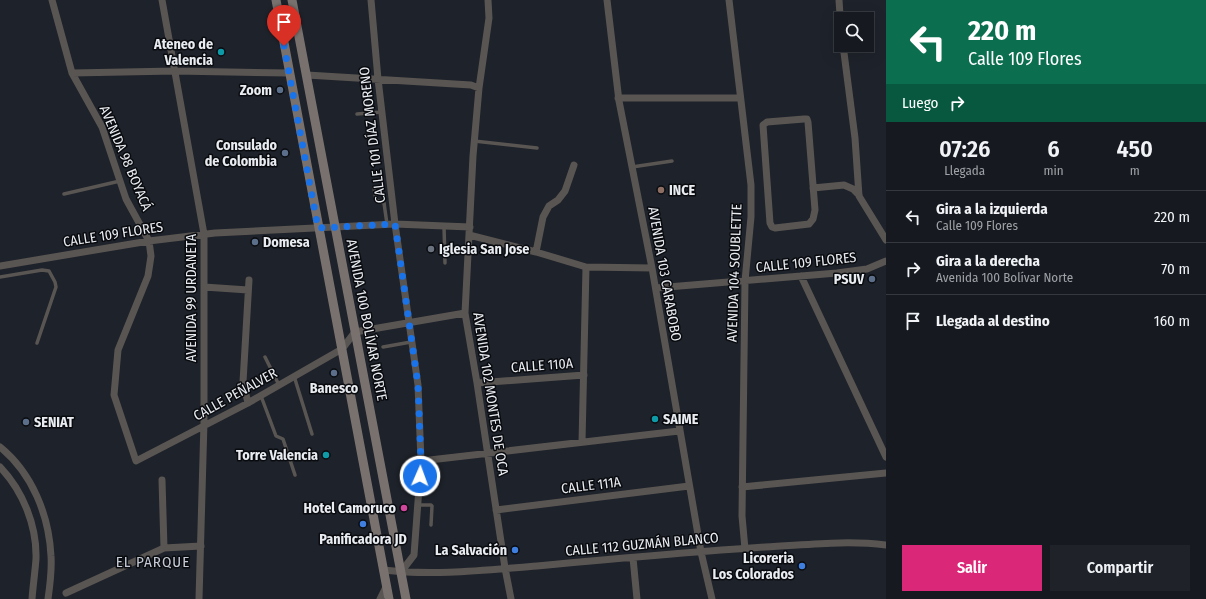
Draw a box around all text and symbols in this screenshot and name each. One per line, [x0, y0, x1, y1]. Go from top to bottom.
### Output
pin [267, 5, 301, 46]
icon: arrive [273, 11, 295, 33]
map controls [834, 12, 874, 52]
button: search [834, 12, 874, 52]
text: 220 m [968, 14, 1036, 47]
icon: left [902, 16, 954, 68]
place label: Ateneo de Valencia [153, 36, 213, 69]
marker: Ateneo de Valencia [216, 47, 226, 57]
text: Calle 109 Flores [968, 48, 1082, 70]
street label: CALLE 101 DÍAZ MORENO [355, 66, 389, 204]
place label: Zoom [240, 82, 272, 99]
marker: Zoom [275, 85, 285, 95]
icon: right [946, 92, 968, 114]
text: Luego [902, 94, 938, 112]
street label: AVENIDA 98 BOYACÁ [96, 103, 157, 214]
text: 07:26 [939, 135, 990, 163]
text: 6 [1047, 135, 1060, 163]
text: 450 [1117, 135, 1153, 163]
place label: Consulado de Colombia [205, 137, 278, 170]
marker: Consulado de Colombia [280, 148, 290, 158]
text: Llegada [944, 163, 985, 178]
text: min [1043, 163, 1064, 178]
text: m [1130, 163, 1140, 178]
place label: INCE [669, 182, 695, 199]
marker: INCE [656, 185, 666, 195]
text: Gira a la izquierda [936, 200, 1048, 218]
street label: AVENIDA 104 SOUBLETTE [724, 203, 745, 342]
street label: AVENIDA 103 CARABOBO [644, 206, 685, 343]
icon: left [902, 206, 924, 228]
text: 220 m [1154, 208, 1190, 226]
street label: CALLE 109 FLORES [62, 218, 164, 251]
text: Calle 109 Flores [936, 218, 1018, 233]
street label: AVENIDA 99 URDANETA [183, 233, 200, 362]
place label: Domesa [263, 234, 310, 251]
marker: Domesa [250, 237, 260, 247]
street label: AVENIDA 100 BOLÍVAR NORTE [342, 238, 392, 403]
place label: Iglesia San Jose [439, 241, 529, 258]
marker: Iglesia San Jose [426, 244, 436, 254]
street label: CALLE 109 FLORES [755, 249, 857, 276]
text: Gira a la derecha [936, 252, 1040, 270]
icon: right [902, 258, 924, 280]
text: 70 m [1161, 260, 1190, 278]
text: Avenida 100 Bolívar Norte [936, 270, 1073, 285]
place label: PSUV [834, 271, 865, 288]
marker: PSUV [867, 274, 877, 284]
icon: arrive [902, 310, 924, 332]
street label: AVENIDA 102 MONTES DE OCA [469, 311, 512, 478]
text: Llegada al destino [936, 312, 1050, 330]
text: 160 m [1154, 312, 1190, 330]
street label: CALLE 110A [510, 355, 574, 376]
street label: CALLE PEÑALVER [190, 364, 280, 424]
marker: Banesco [329, 368, 339, 378]
place label: Banesco [310, 380, 359, 397]
place label: SAIME [663, 411, 699, 428]
place label: SENIAT [34, 414, 74, 431]
marker: SAIME [650, 414, 660, 424]
marker: SENIAT [21, 417, 31, 427]
place label: Torre Valencia [236, 447, 318, 464]
marker: Torre Valencia [321, 450, 331, 460]
position arrow [399, 455, 441, 497]
street label: CALLE 111A [560, 473, 623, 498]
place label: Hotel Camoruco [304, 500, 397, 517]
marker: Hotel Camoruco [399, 503, 409, 513]
marker: Panificadora JD [358, 519, 368, 529]
street label: CALLE 112 GUZMÁN BLANCO [565, 528, 720, 560]
place label: Panificadora JD [319, 531, 407, 548]
place label: La Salvación [435, 542, 507, 559]
marker: La Salvación [510, 545, 520, 555]
button: Salir [902, 545, 1042, 591]
button: Compartir [1050, 545, 1190, 591]
place label: Licoreria Los Colorados [713, 550, 794, 583]
district label: EL PARQUE [116, 553, 190, 571]
marker: Licoreria Los Colorados [797, 561, 807, 571]

